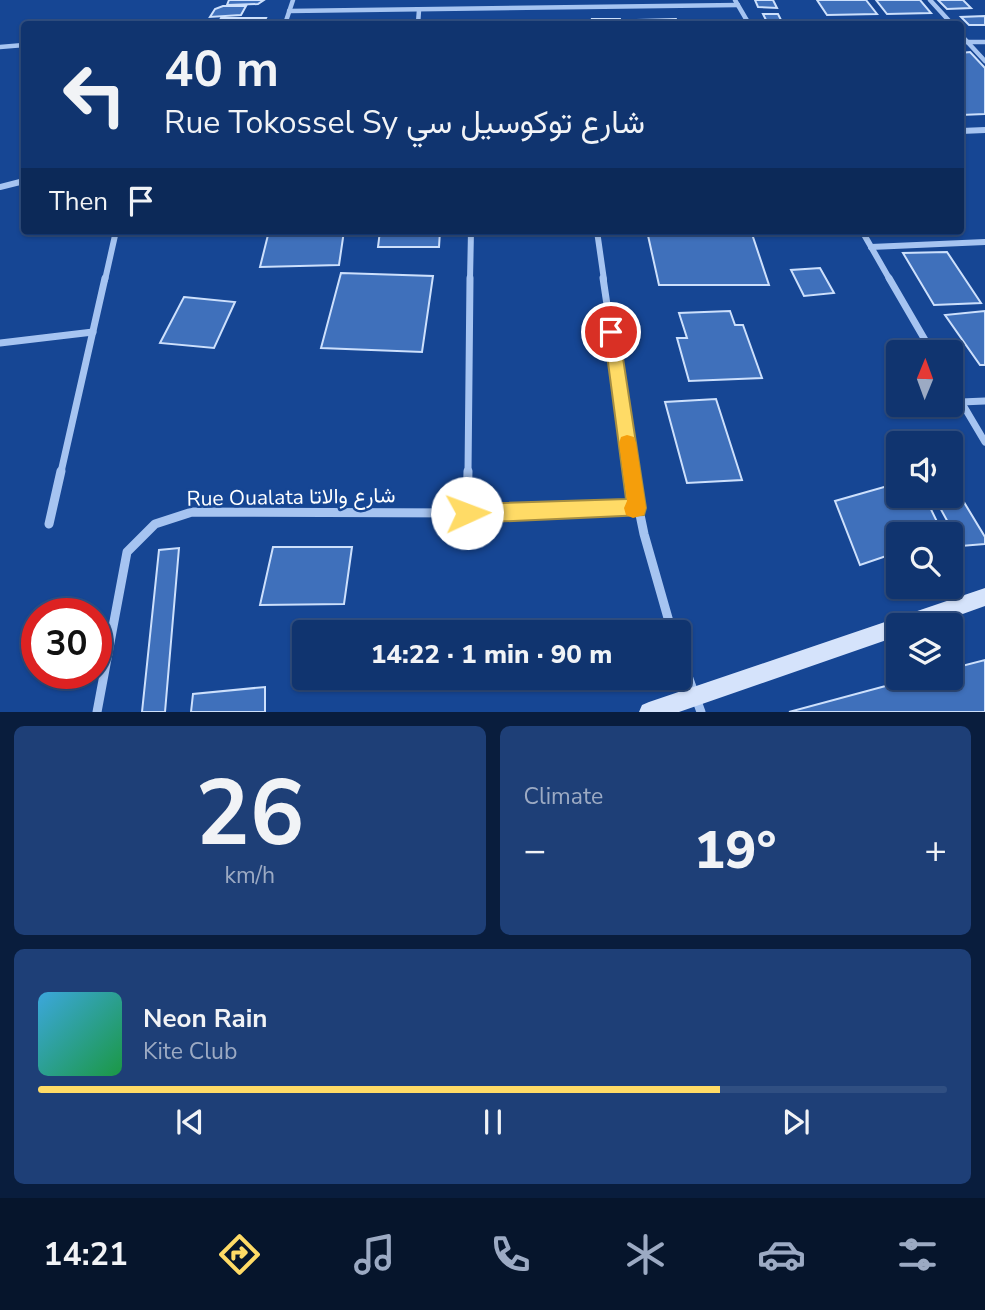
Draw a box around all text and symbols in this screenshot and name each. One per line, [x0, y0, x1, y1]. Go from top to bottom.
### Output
text: 40 m [164, 36, 279, 103]
icon: left [49, 49, 140, 140]
text: Rue Tokossel Sy شارع توكوسيل سي [164, 101, 645, 144]
icon: arrive [122, 182, 160, 220]
text: Then [49, 184, 108, 219]
pin [581, 302, 641, 362]
icon: arrive [592, 313, 630, 351]
north arrow [886, 340, 962, 416]
map controls [886, 340, 963, 690]
button: sound [886, 431, 963, 508]
position arrow [430, 476, 504, 550]
street label: Rue Oualata شارع والاتا [186, 481, 396, 513]
button: search [886, 522, 963, 599]
speed limit sign: 30 [21, 598, 112, 689]
button: layers [886, 613, 963, 690]
text: 14:22 · 1 min · 90 m [371, 637, 612, 672]
text: 26 [195, 752, 304, 876]
text: Climate [524, 781, 603, 812]
text: 19° [694, 815, 776, 886]
text: − [524, 825, 546, 876]
text: + [924, 825, 947, 876]
text: km/h [224, 860, 275, 891]
text: Neon Rain [143, 1001, 268, 1036]
text: Kite Club [143, 1036, 237, 1067]
icon: previous [171, 1103, 209, 1141]
icon: pause [474, 1103, 512, 1141]
icon: next [777, 1103, 815, 1141]
icon: directions [215, 1230, 264, 1279]
icon: music [350, 1230, 399, 1279]
icon: phone [486, 1230, 535, 1279]
icon: climate [621, 1230, 670, 1279]
icon: car [757, 1230, 806, 1279]
icon: filters [893, 1230, 942, 1279]
text: 14:21 [43, 1233, 128, 1276]

